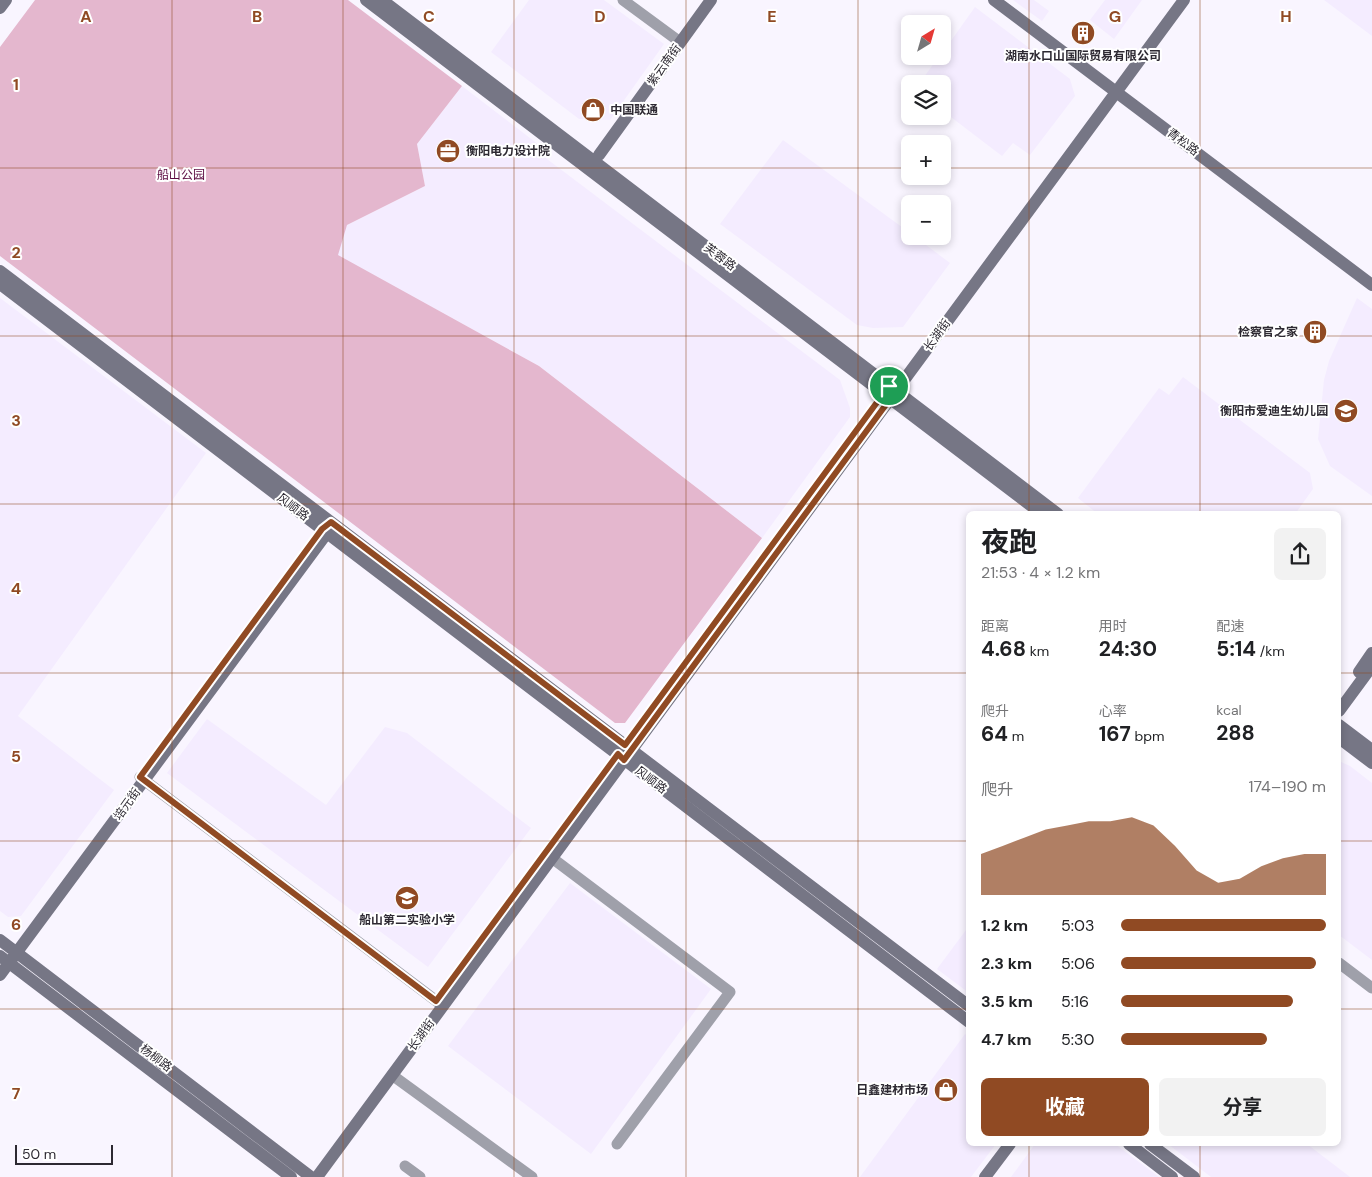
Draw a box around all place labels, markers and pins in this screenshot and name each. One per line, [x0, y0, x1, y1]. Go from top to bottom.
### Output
building icon: 湖南水口山国际贸易有限公司 [1070, 20, 1096, 46]
place label: 湖南水口山国际贸易有限公司 [1005, 48, 1161, 64]
shop icon: 中国联通 [580, 97, 606, 123]
place label: 中国联通 [610, 102, 658, 118]
office icon: 衡阳电力设计院 [435, 138, 461, 164]
place label: 衡阳电力设计院 [466, 143, 550, 159]
building icon: 检察官之家 [1302, 319, 1328, 345]
place label: 检察官之家 [1238, 324, 1298, 340]
pin [868, 365, 910, 407]
school or university icon: 衡阳市爱迪生幼儿园 [1333, 398, 1359, 424]
place label: 衡阳市爱迪生幼儿园 [1220, 403, 1328, 419]
school or university icon: 船山第二实验小学 [394, 885, 420, 911]
place label: 船山第二实验小学 [359, 912, 455, 928]
shop icon: 日鑫建材市场 [933, 1077, 959, 1103]
place label: 日鑫建材市场 [856, 1082, 928, 1098]

